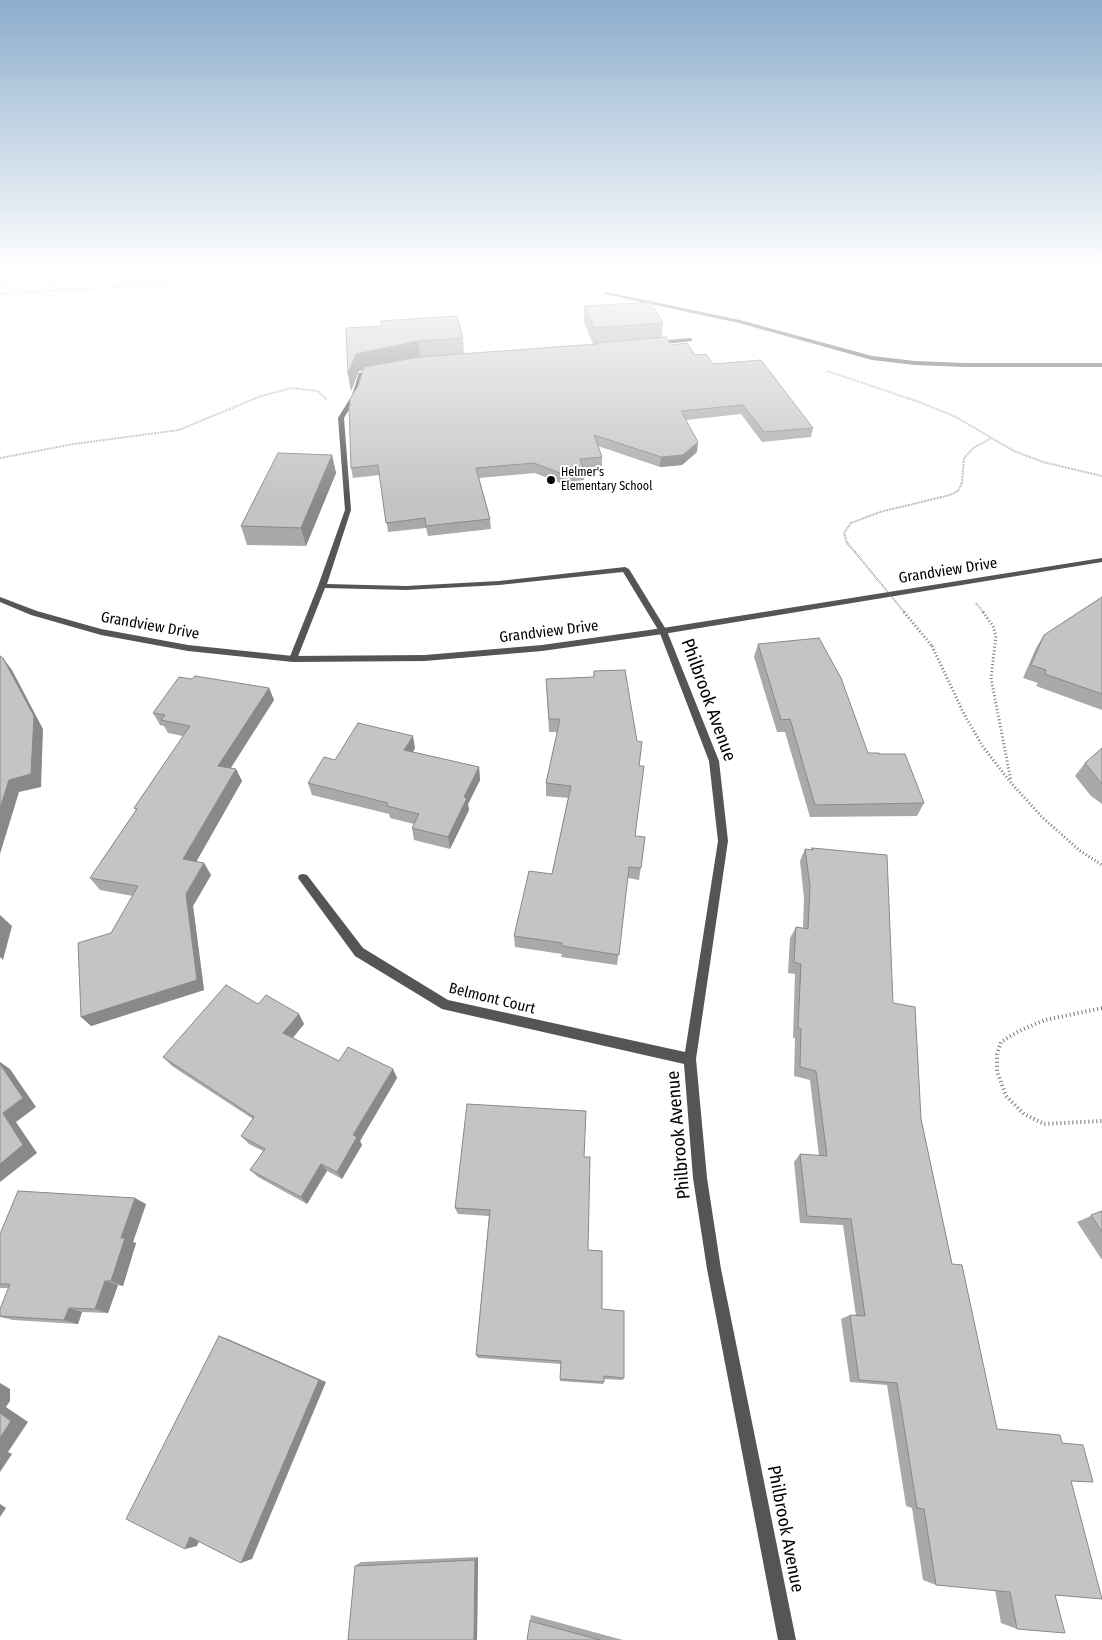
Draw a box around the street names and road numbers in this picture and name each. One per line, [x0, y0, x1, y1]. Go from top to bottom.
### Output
street label: Grandview Drive [897, 554, 999, 588]
street label: Grandview Drive [99, 608, 201, 644]
street label: Grandview Drive [498, 617, 600, 647]
street label: Philbrook Avenue [676, 636, 740, 764]
street label: Belmont Court [447, 980, 537, 1018]
street label: Philbrook Avenue [663, 1070, 695, 1200]
street label: Philbrook Avenue [762, 1464, 808, 1594]

